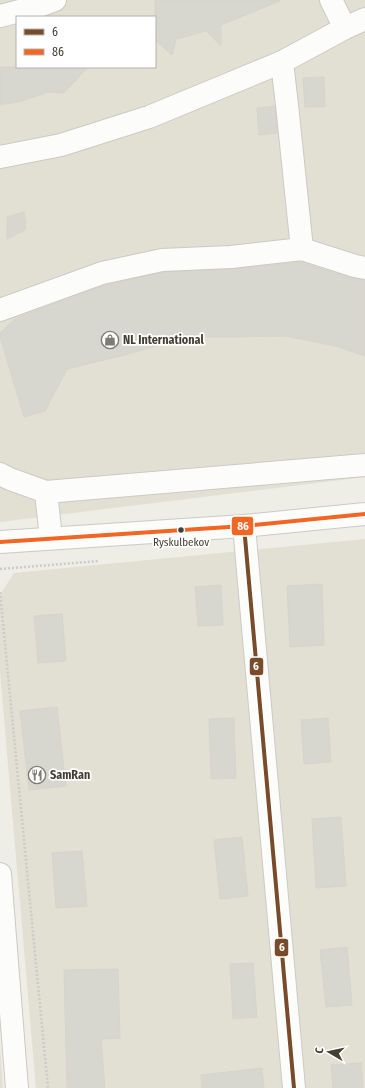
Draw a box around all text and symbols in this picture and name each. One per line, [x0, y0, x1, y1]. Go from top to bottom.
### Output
legend [16, 16, 156, 68]
text: 6 [52, 25, 58, 39]
text: 86 [52, 45, 64, 59]
shop icon: NL International [100, 330, 120, 350]
place label: NL International [123, 333, 204, 347]
line badge: 86 [231, 516, 254, 536]
text: 86 [237, 520, 249, 533]
marker: Ryskulbekov [176, 525, 186, 535]
place label: Ryskulbekov [153, 536, 209, 549]
line badge: 6 [249, 657, 264, 676]
text: 6 [253, 660, 259, 673]
restaurant icon: SamRan [27, 765, 47, 785]
place label: SamRan [50, 768, 90, 782]
line badge: 6 [274, 938, 289, 957]
text: 6 [279, 941, 285, 954]
north arrow [309, 1032, 349, 1072]
text: С [313, 1046, 327, 1054]

